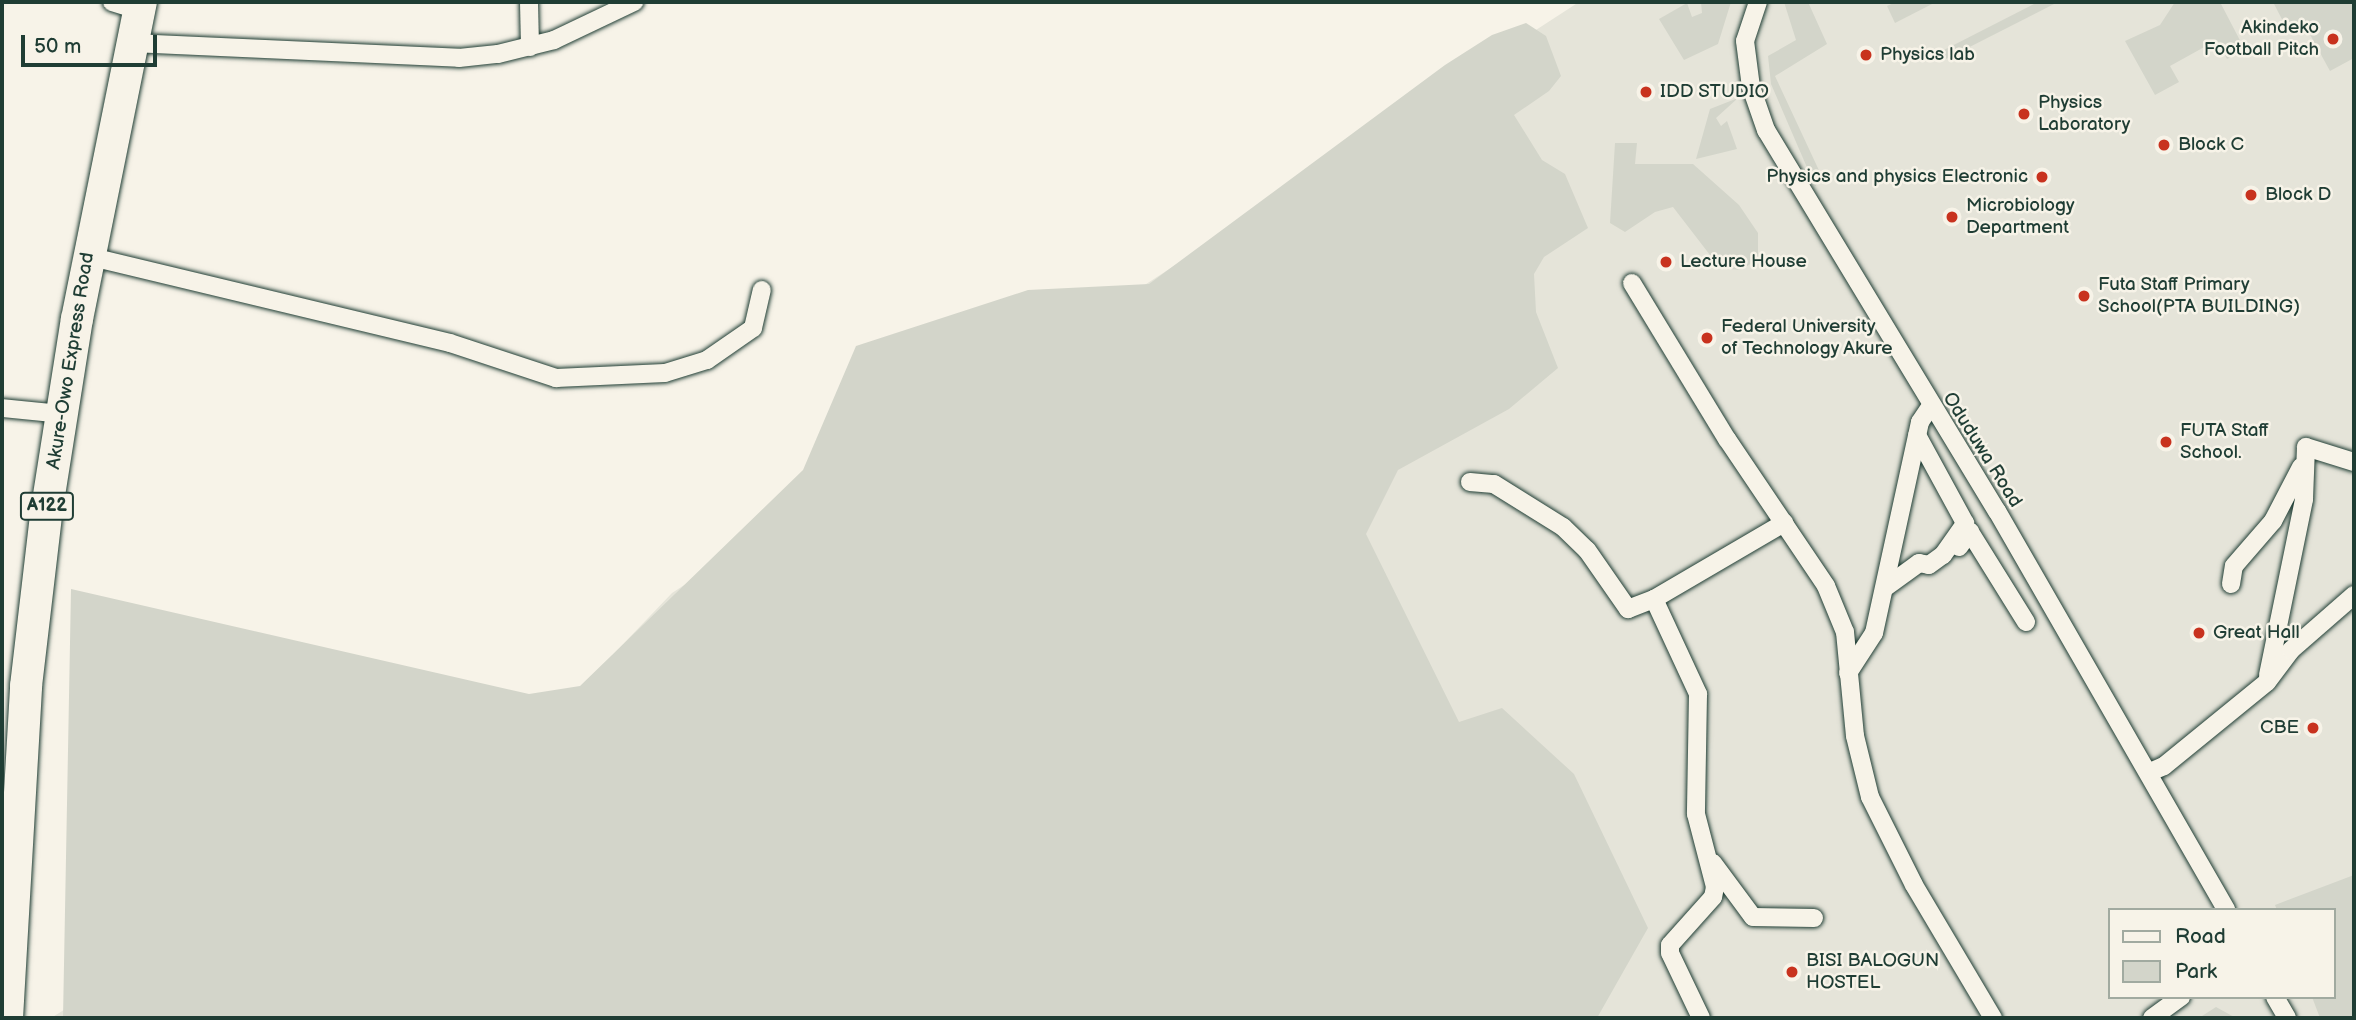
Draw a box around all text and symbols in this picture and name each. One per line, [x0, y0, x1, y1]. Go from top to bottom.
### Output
place label: Akindeko Football Pitch [2204, 17, 2319, 61]
scale bar [24, 21, 161, 65]
marker: Akindeko Football Pitch [2325, 31, 2341, 47]
text: 50 m [34, 34, 81, 59]
place label: Physics lab [1880, 44, 1975, 66]
marker: Physics lab [1858, 47, 1874, 63]
place label: IDD STUDIO [1660, 81, 1769, 103]
marker: IDD STUDIO [1638, 84, 1654, 100]
place label: Physics Laboratory [2038, 92, 2130, 136]
marker: Physics Laboratory [2016, 106, 2032, 122]
place label: Block C [2178, 134, 2244, 156]
marker: Block C [2156, 137, 2172, 153]
place label: Physics and physics Electronic [1766, 166, 2028, 188]
marker: Physics and physics Electronic [2034, 169, 2050, 185]
place label: Block D [2265, 184, 2331, 206]
marker: Block D [2243, 187, 2259, 203]
place label: Microbiology Department [1966, 195, 2075, 239]
marker: Microbiology Department [1944, 209, 1960, 225]
street label: Akure-Owo Express Road [43, 251, 99, 471]
place label: Lecture House [1680, 251, 1807, 273]
marker: Lecture House [1658, 254, 1674, 270]
place label: Futa Staff Primary School(PTA BUILDING) [2098, 274, 2300, 318]
marker: Futa Staff Primary School(PTA BUILDING) [2076, 288, 2092, 304]
place label: Federal University of Technology Akure [1721, 316, 1894, 360]
marker: Federal University of Technology Akure [1699, 330, 1715, 346]
street label: Oduduwa Road [1937, 388, 2027, 512]
place label: FUTA Staff School. [2180, 420, 2269, 464]
marker: FUTA Staff School. [2158, 434, 2174, 450]
road number: A122 [19, 492, 75, 520]
place label: Great Hall [2213, 622, 2300, 644]
marker: Great Hall [2191, 625, 2207, 641]
place label: CBE [2260, 717, 2299, 739]
marker: CBE [2305, 720, 2321, 736]
legend [2108, 908, 2335, 999]
text: Road [2175, 924, 2226, 949]
place label: BISI BALOGUN HOSTEL [1806, 950, 1939, 994]
text: Park [2175, 959, 2217, 984]
marker: BISI BALOGUN HOSTEL [1784, 964, 1800, 980]

